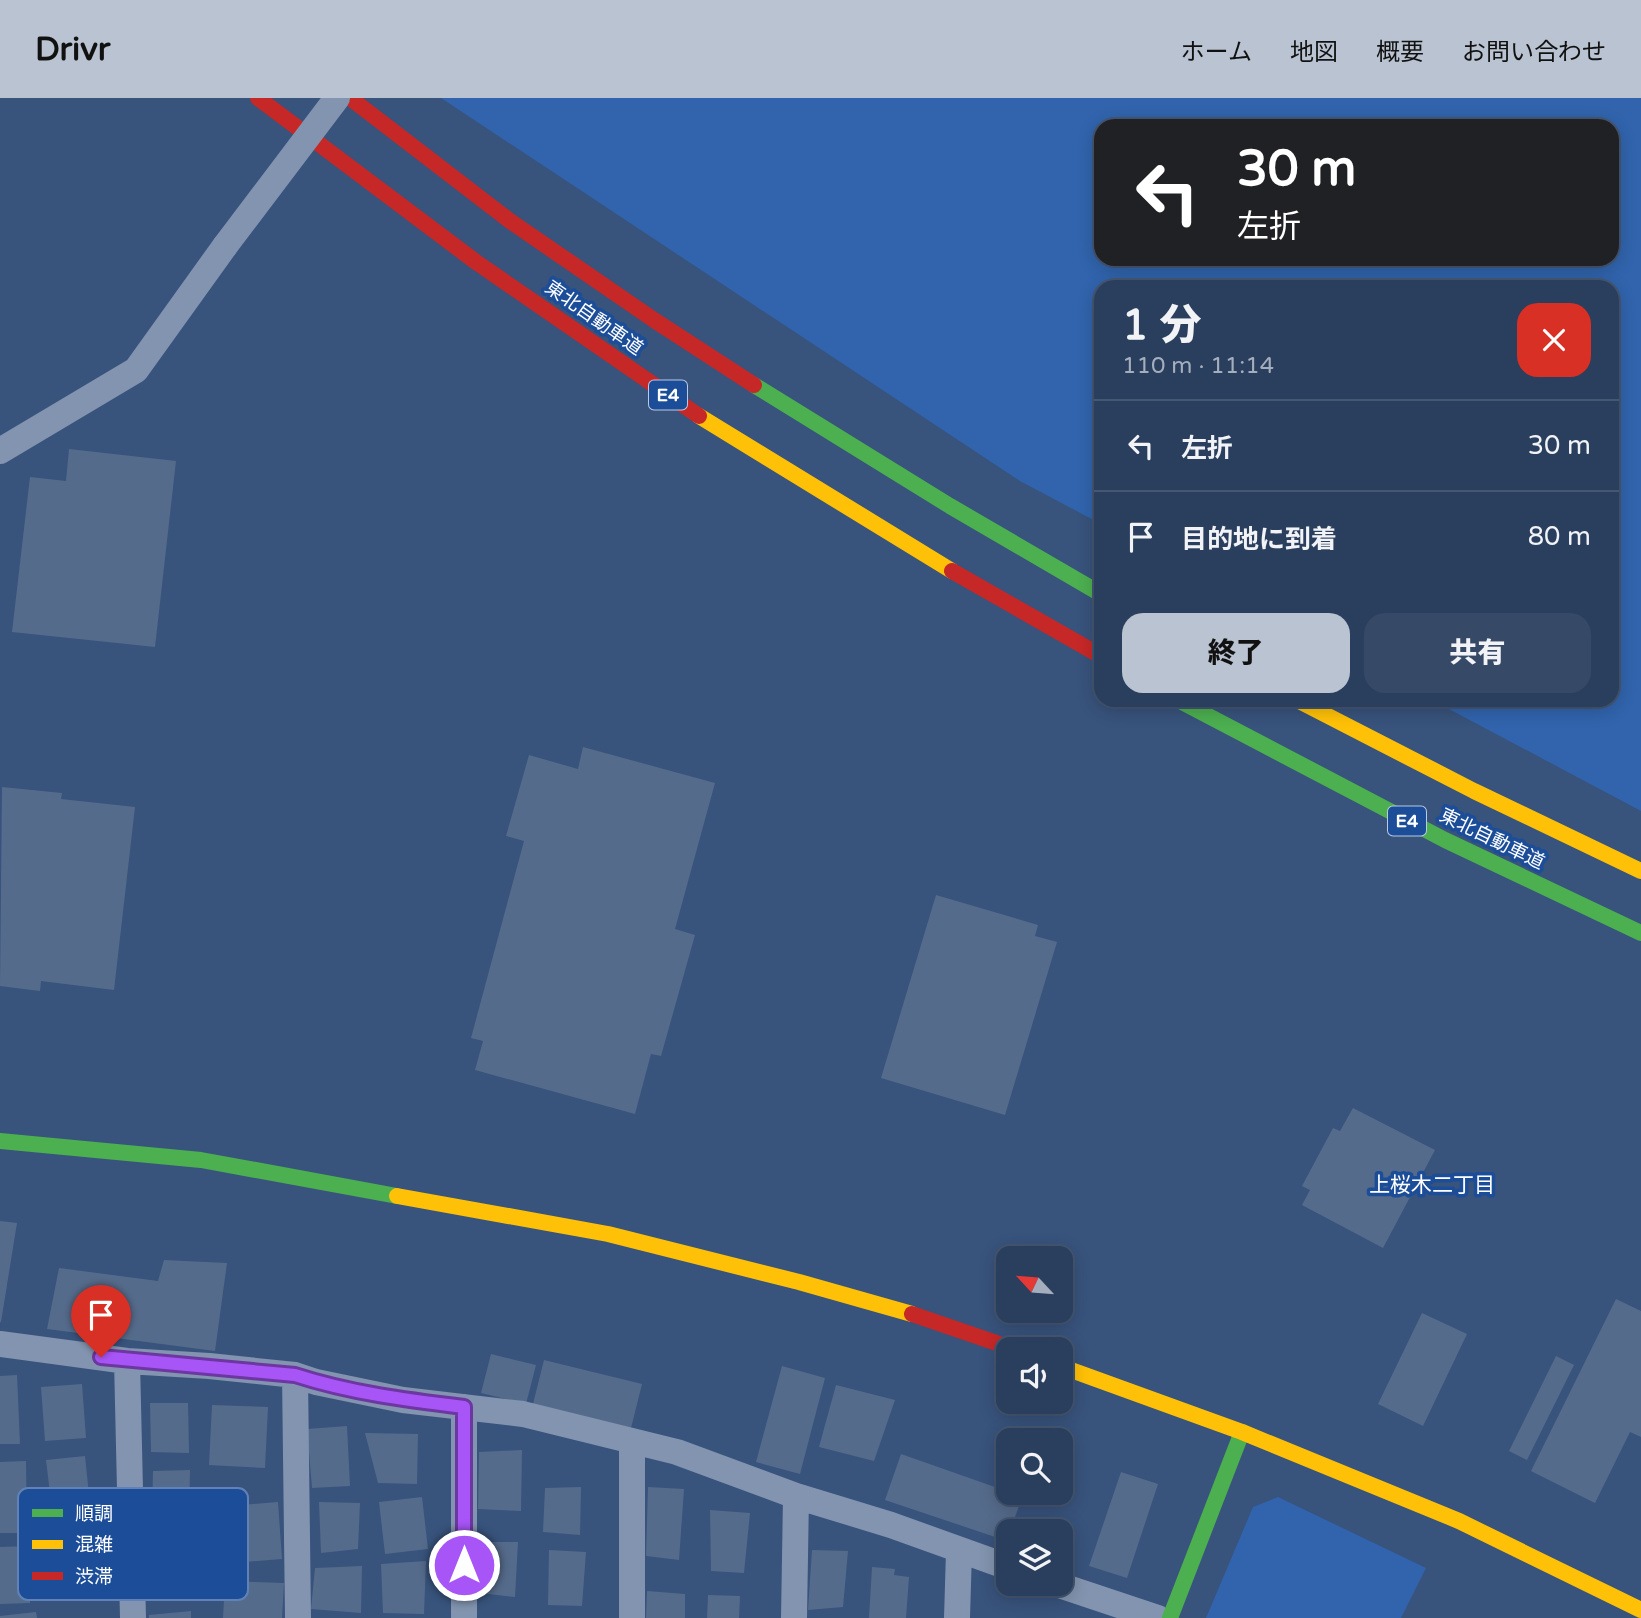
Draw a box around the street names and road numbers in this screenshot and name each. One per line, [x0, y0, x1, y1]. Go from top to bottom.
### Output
street label: 東北自動車道 [541, 276, 647, 360]
road number: E4 [649, 380, 687, 410]
street label: 東北自動車道 [1436, 804, 1548, 874]
road number: E4 [1388, 806, 1426, 836]

